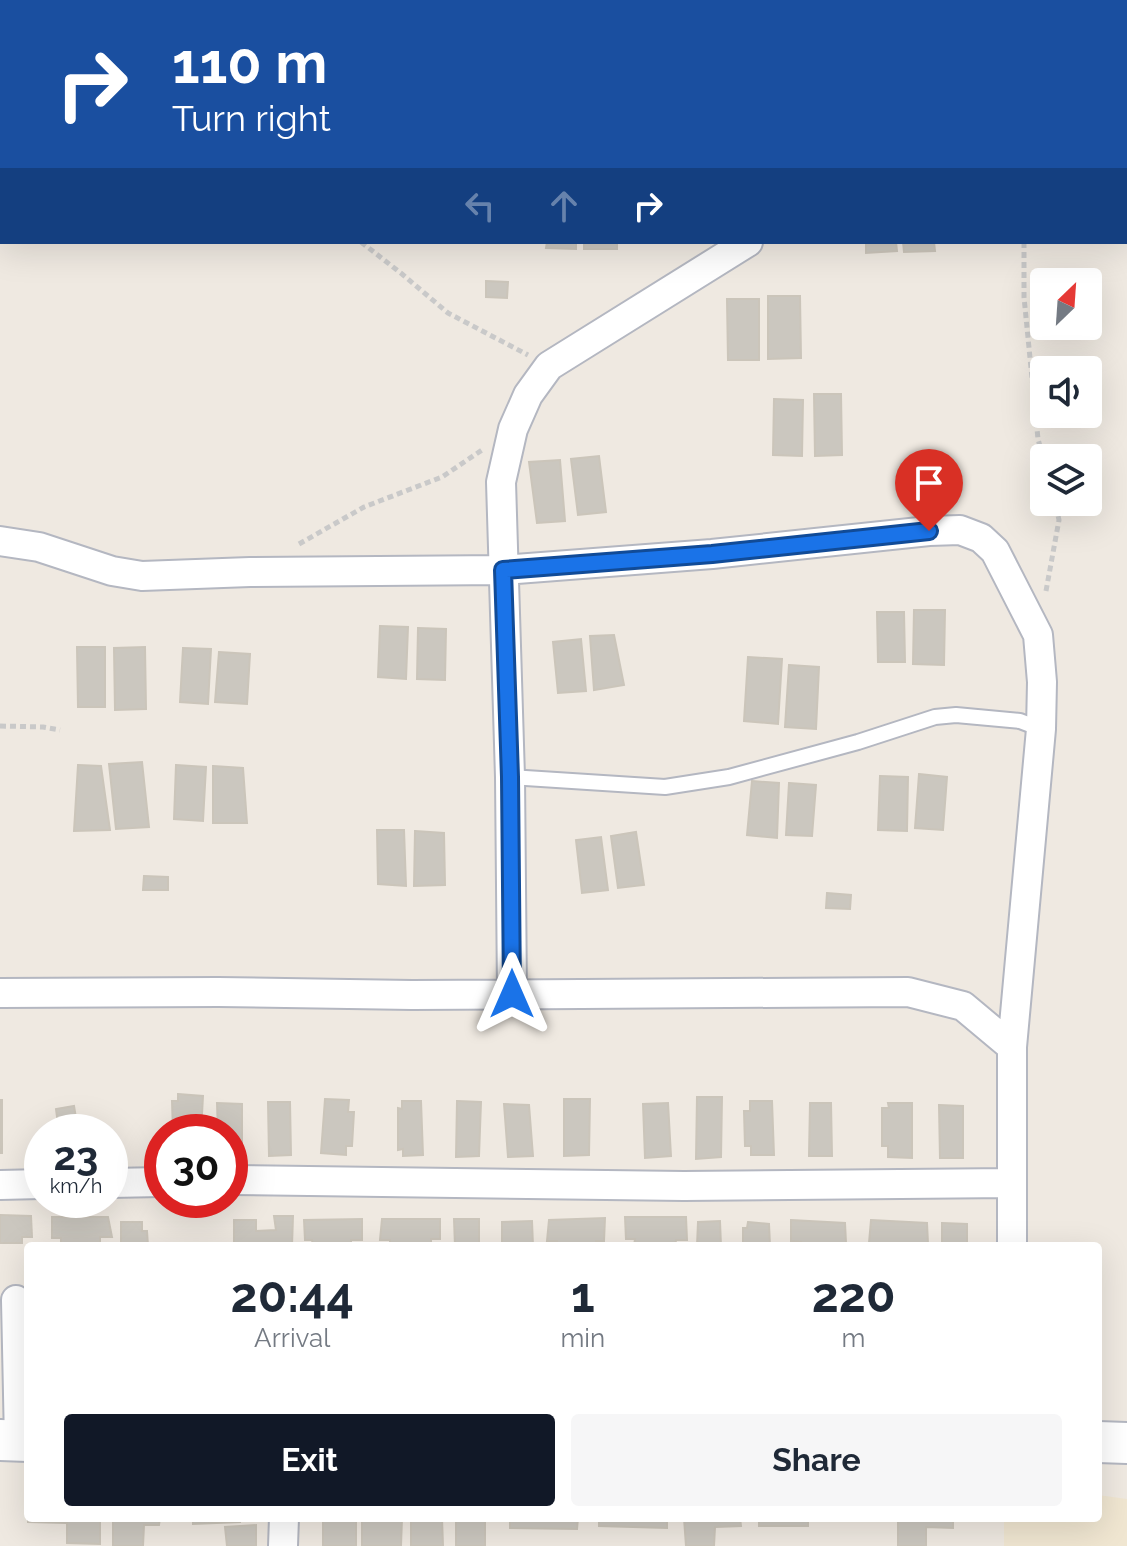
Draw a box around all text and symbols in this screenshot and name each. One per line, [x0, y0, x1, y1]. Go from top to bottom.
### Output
text: 110 m [172, 30, 327, 96]
icon: right [40, 32, 144, 136]
text: Turn right [172, 97, 331, 139]
icon: left [458, 184, 502, 228]
icon: ahead [542, 184, 586, 228]
icon: right [626, 184, 670, 228]
north arrow [1030, 268, 1102, 340]
map controls [1030, 268, 1102, 516]
button: sound [1030, 356, 1102, 428]
button: layers [1030, 444, 1102, 516]
pin [895, 449, 963, 531]
icon: arrive [907, 461, 951, 505]
position arrow [470, 952, 554, 1036]
speed limit sign: 30 [144, 1114, 248, 1218]
text: 23 [54, 1132, 98, 1179]
text: km/h [50, 1174, 102, 1198]
text: 20:44 [231, 1267, 354, 1323]
text: 1 [571, 1267, 595, 1323]
text: 220 [812, 1267, 895, 1323]
text: Arrival [254, 1323, 330, 1353]
text: min [560, 1323, 605, 1353]
text: m [842, 1323, 866, 1353]
button: Exit [64, 1414, 555, 1506]
button: Share [571, 1414, 1062, 1506]

